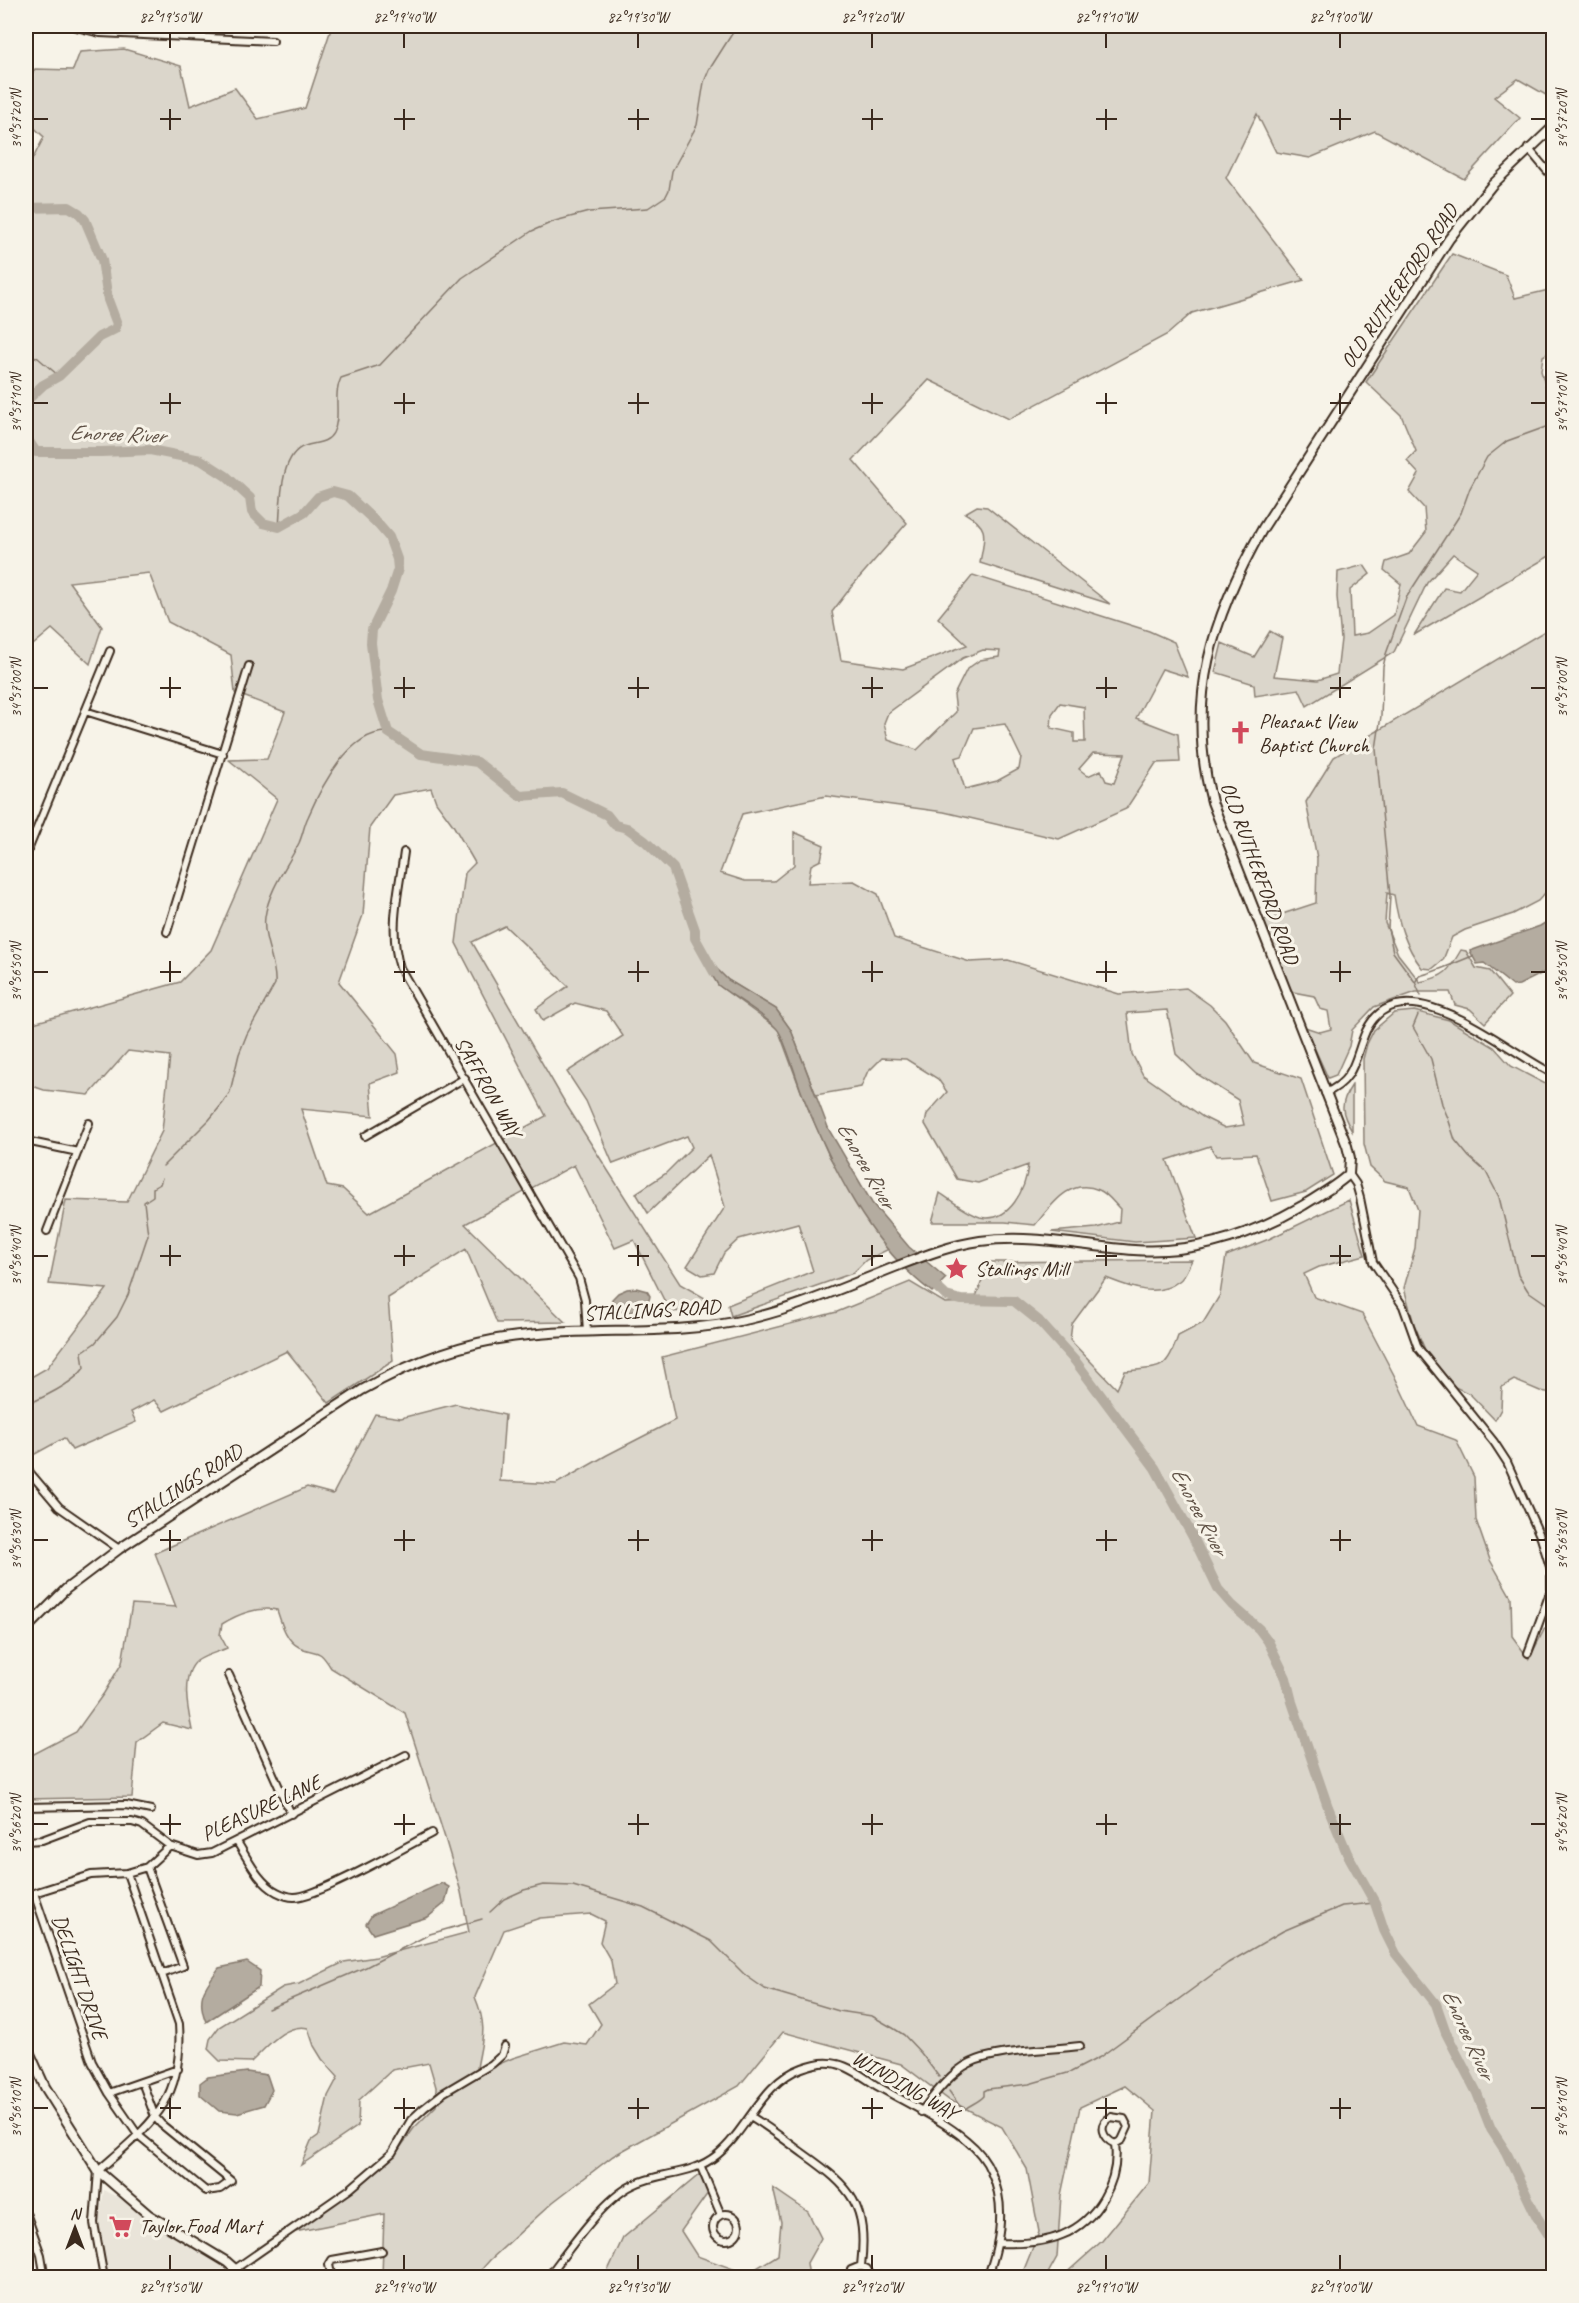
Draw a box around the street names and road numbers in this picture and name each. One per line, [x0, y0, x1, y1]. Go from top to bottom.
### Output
street label: OLD RUTHERFORD ROAD [1335, 198, 1464, 373]
street label: OLD RUTHERFORD ROAD [1215, 778, 1306, 969]
street label: SAFFRON WAY [449, 1032, 529, 1146]
street label: STALLINGS ROAD [583, 1293, 723, 1327]
street label: STALLINGS ROAD [119, 1437, 249, 1534]
street label: PLEASURE LANE [197, 1768, 327, 1847]
street label: DELIGHT DRIVE [47, 1911, 114, 2045]
street label: WINDING WAY [848, 2044, 966, 2128]

